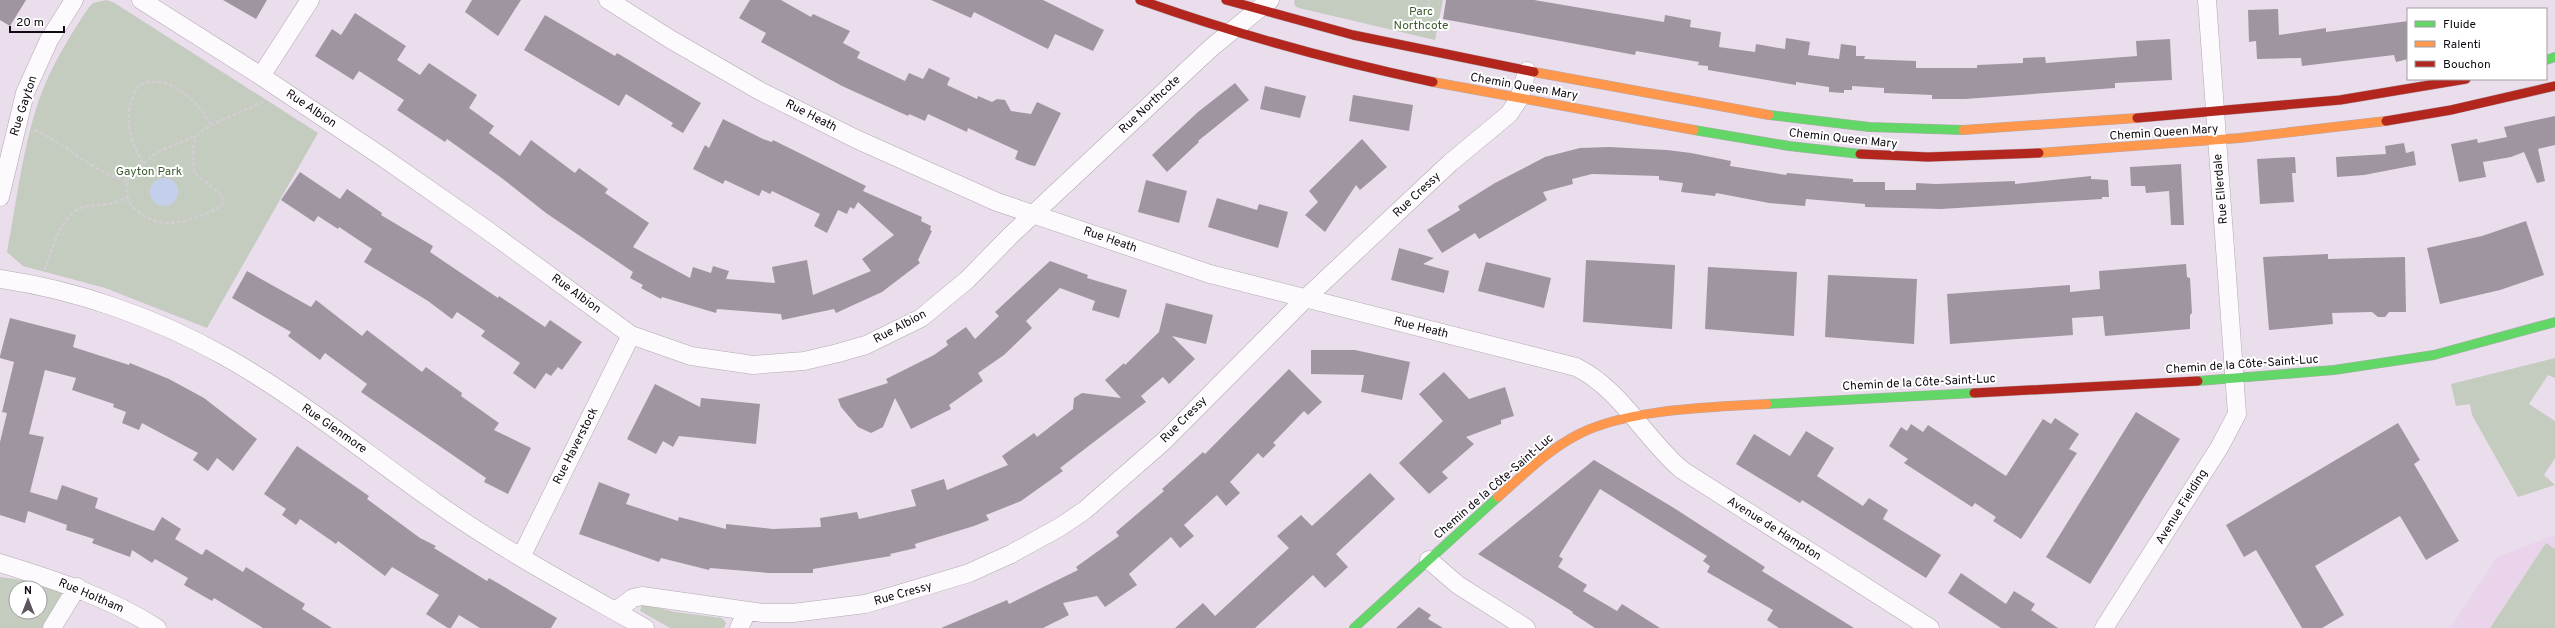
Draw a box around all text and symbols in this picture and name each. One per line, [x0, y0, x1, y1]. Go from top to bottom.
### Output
park label: Parc Northcote [1394, 4, 1448, 34]
scale bar [10, 8, 64, 34]
legend [2407, 8, 2547, 80]
text: 20 m [16, 15, 44, 31]
text: Fluide [2443, 17, 2476, 33]
text: Ralenti [2443, 37, 2481, 53]
text: Bouchon [2443, 57, 2491, 73]
street label: Chemin Queen Mary [1469, 70, 1579, 104]
street label: Rue Northcote [1116, 72, 1184, 138]
street label: Rue Gayton [7, 74, 41, 138]
street label: Rue Albion [283, 86, 339, 132]
street label: Rue Heath [783, 96, 839, 136]
street label: Chemin Queen Mary [2109, 121, 2219, 145]
street label: Chemin Queen Mary [1788, 125, 1898, 153]
street label: Rue Ellerdale [2210, 153, 2232, 225]
park label: Gayton Park [116, 164, 182, 180]
street label: Rue Cressy [1390, 169, 1444, 221]
street label: Rue Heath [1081, 223, 1139, 257]
street label: Rue Albion [548, 271, 604, 317]
street label: Rue Albion [871, 306, 929, 348]
street label: Rue Heath [1392, 313, 1450, 343]
street label: Chemin de la Côte-Saint-Luc [2165, 352, 2319, 378]
street label: Chemin de la Côte-Saint-Luc [1842, 371, 1996, 395]
street label: Rue Cressy [1157, 393, 1211, 447]
street label: Rue Glenmore [298, 401, 370, 457]
street label: Rue Haverstock [550, 405, 602, 487]
street label: Chemin de la Côte-Saint-Luc [1431, 431, 1557, 543]
street label: Avenue Fielding [2152, 466, 2212, 548]
street label: Avenue de Hampton [1724, 494, 1824, 564]
street label: Rue Holtham [56, 575, 126, 617]
street label: Rue Cressy [872, 578, 934, 610]
north arrow [8, 580, 48, 620]
text: N [24, 584, 32, 598]

